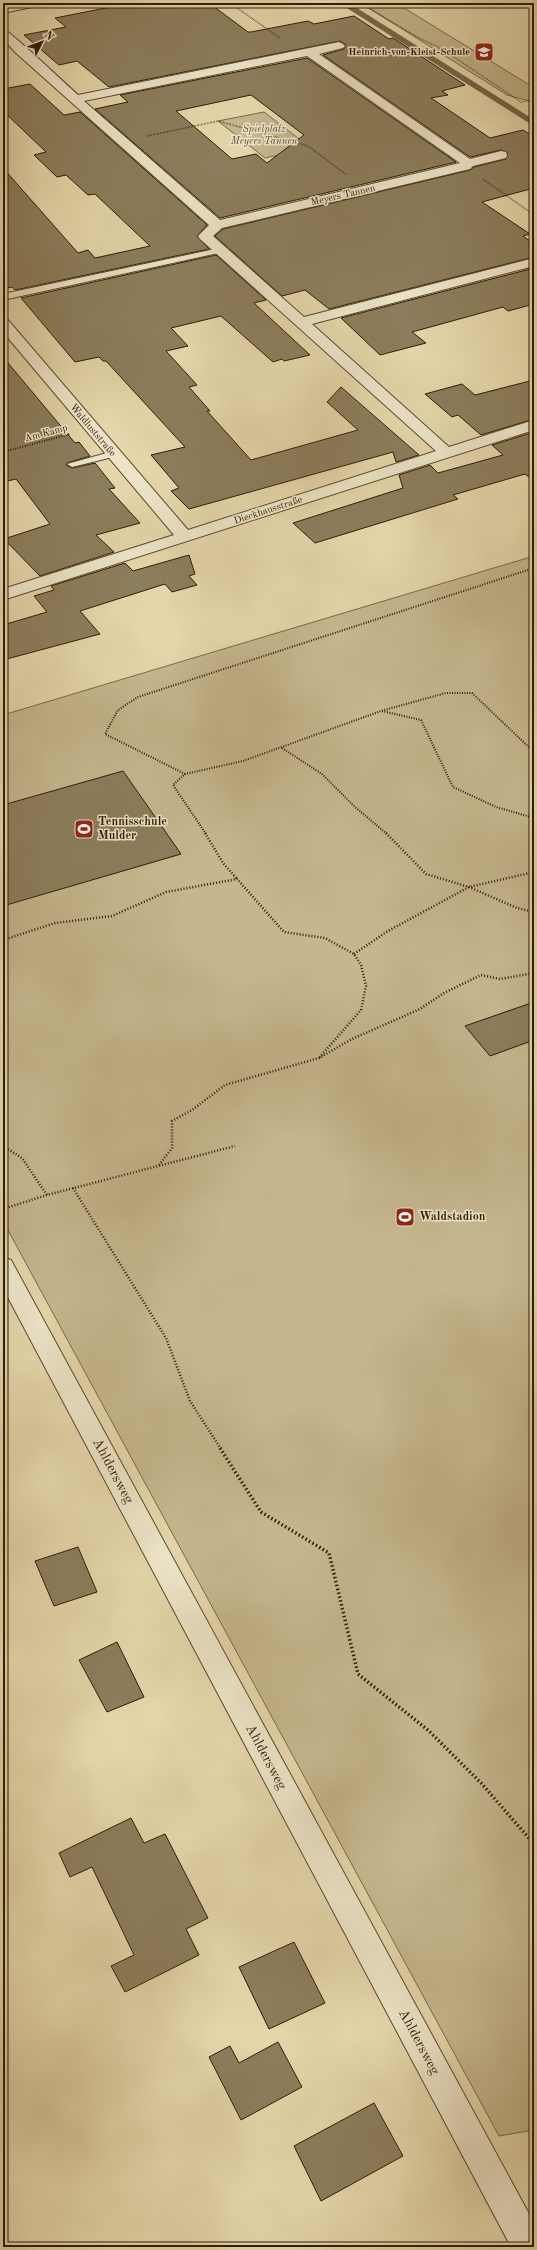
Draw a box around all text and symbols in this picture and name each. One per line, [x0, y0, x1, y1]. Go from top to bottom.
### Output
north arrow [22, 22, 62, 62]
text: N [41, 30, 56, 44]
school or university icon: Heinrich-von-Kleist-Schule [473, 41, 495, 63]
place label: Heinrich-von-Kleist-Schule [348, 47, 470, 57]
park label: Spielplatz Meyers Tannen [230, 124, 297, 147]
street label: Meyers Tannen [310, 183, 377, 207]
street label: Waldluststraße [68, 402, 118, 459]
street label: Am Kamp [23, 422, 69, 444]
street label: Dieckhausstraße [232, 494, 304, 526]
place label: Tennisschule Mulder [98, 816, 167, 842]
sports icon: Tennisschule Mulder [73, 818, 95, 840]
sports icon: Waldstadion [394, 1206, 416, 1228]
place label: Waldstadion [419, 1211, 486, 1223]
street label: Ahldersweg [90, 1436, 136, 1506]
street label: Ahldersweg [243, 1722, 289, 1792]
street label: Ahldersweg [396, 2007, 442, 2077]

